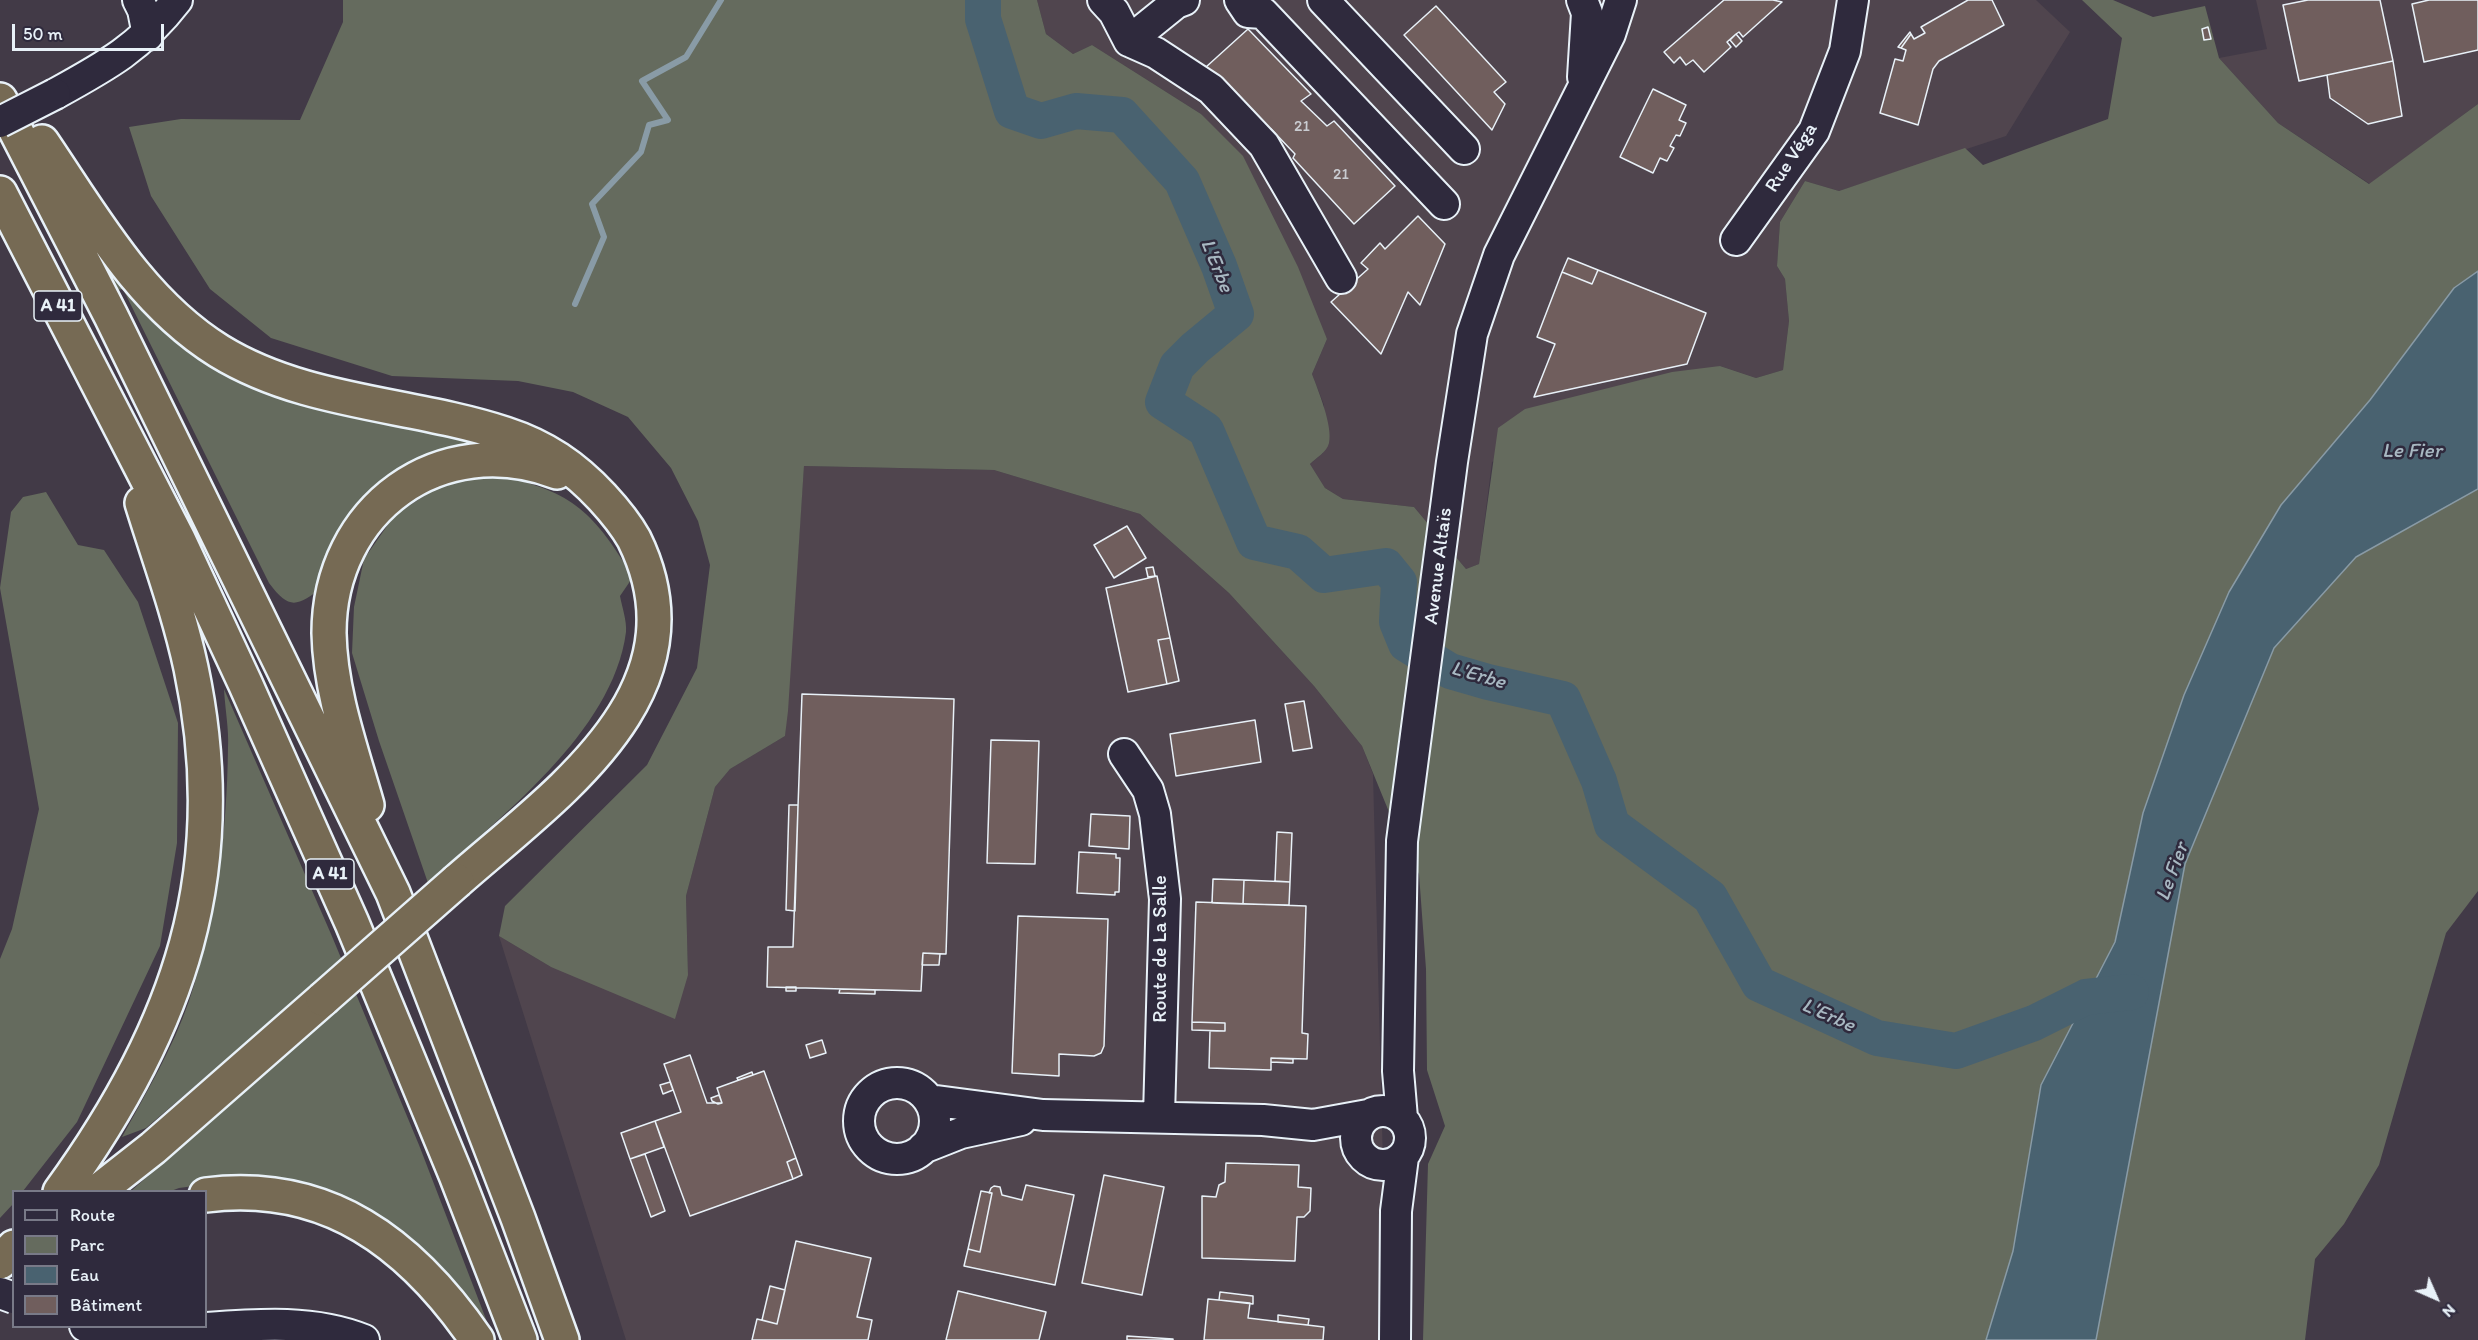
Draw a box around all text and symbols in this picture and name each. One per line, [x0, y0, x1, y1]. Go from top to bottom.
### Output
scale bar [15, 12, 166, 50]
text: 50 m [23, 23, 63, 45]
house number: 21 [1294, 117, 1310, 137]
street label: Rue Véga [1761, 119, 1823, 197]
house number: 21 [1333, 165, 1349, 185]
water label: L'Erbe [1194, 236, 1238, 296]
road number: A 41 [34, 291, 82, 321]
water label: Le Fier [2382, 439, 2442, 465]
street label: Avenue Altaïs [1420, 506, 1458, 626]
water label: L'Erbe [1448, 656, 1508, 696]
water label: Le Fier [2151, 840, 2195, 904]
road number: A 41 [306, 859, 354, 889]
street label: Route de La Salle [1149, 875, 1173, 1023]
water label: L'Erbe [1798, 993, 1858, 1039]
legend [12, 1190, 207, 1328]
text: Route [70, 1204, 115, 1226]
text: Parc [70, 1234, 104, 1256]
text: Eau [70, 1264, 99, 1286]
north arrow [2406, 1268, 2466, 1328]
text: Bâtiment [70, 1294, 142, 1316]
text: N [2439, 1301, 2460, 1322]

